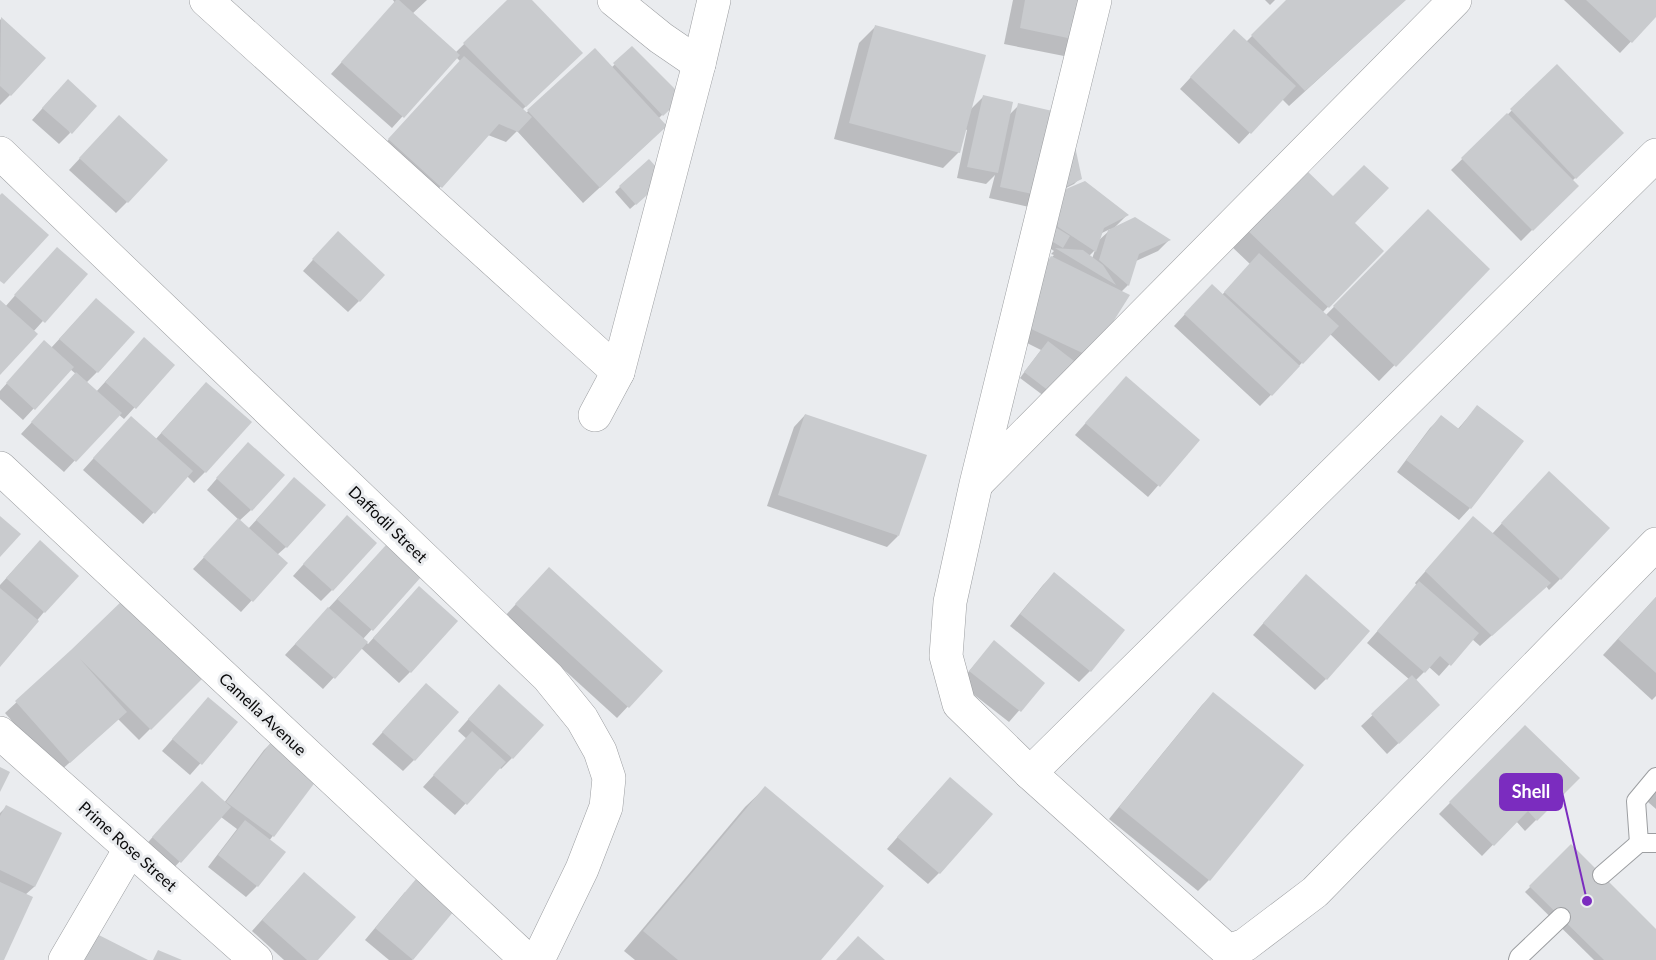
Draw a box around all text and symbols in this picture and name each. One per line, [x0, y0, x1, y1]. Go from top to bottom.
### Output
street label: Daffodil Street [345, 481, 432, 566]
street label: Camella Avenue [216, 668, 311, 759]
callout: Shell [1500, 774, 1562, 810]
text: Shell [1512, 780, 1550, 802]
street label: Prime Rose Street [76, 797, 181, 895]

